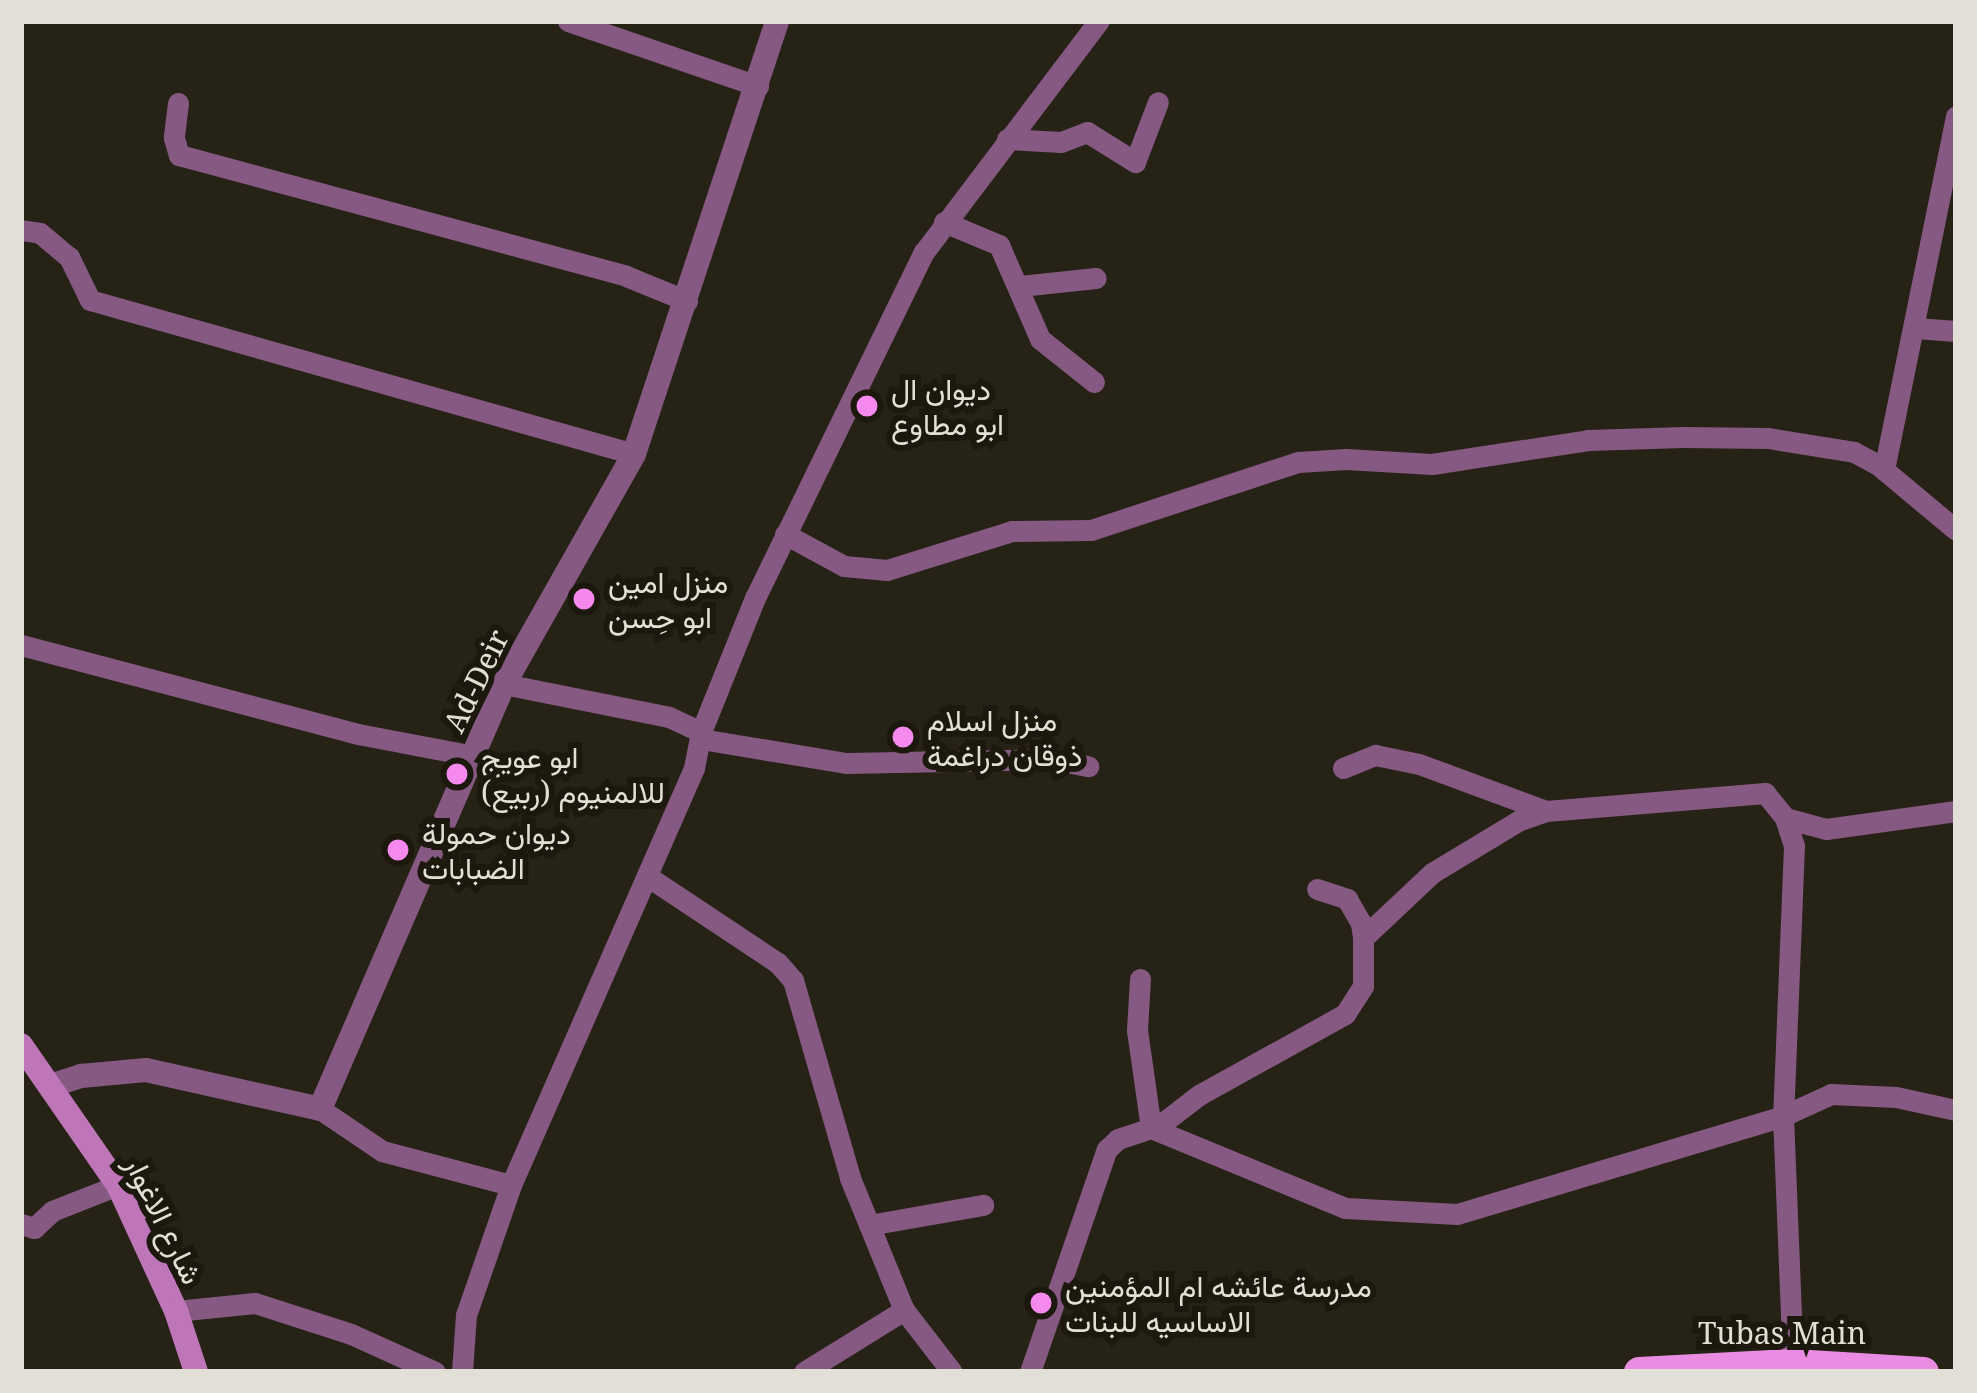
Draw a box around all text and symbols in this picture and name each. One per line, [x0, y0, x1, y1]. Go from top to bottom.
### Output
place label: ديوان ال ابو مطاوع [891, 371, 1004, 442]
marker: ديوان ال ابو مطاوع [854, 393, 880, 419]
place label: منزل امين ابو حِسن [608, 564, 728, 634]
marker: منزل امين ابو حِسن [571, 586, 597, 612]
street label: Ad-Deir [436, 624, 516, 738]
place label: منزل اسلام ذوقان دراغمة [927, 702, 1082, 772]
marker: منزل اسلام ذوقان دراغمة [890, 724, 916, 750]
place label: ابو عويج للالمنيوم (ربيع) [481, 739, 665, 810]
marker: ابو عويج للالمنيوم (ربيع) [444, 761, 470, 787]
place label: ديوان حمولة الضبابات [422, 815, 571, 886]
marker: ديوان حمولة الضبابات [385, 837, 411, 863]
street label: شارع الاغوار [117, 1150, 211, 1290]
place label: مدرسة عائشه ام المؤمنين الاساسيه للبنات [1065, 1268, 1372, 1338]
marker: مدرسة عائشه ام المؤمنين الاساسيه للبنات [1028, 1290, 1054, 1316]
street label: Tubas Main [1698, 1315, 1866, 1351]

